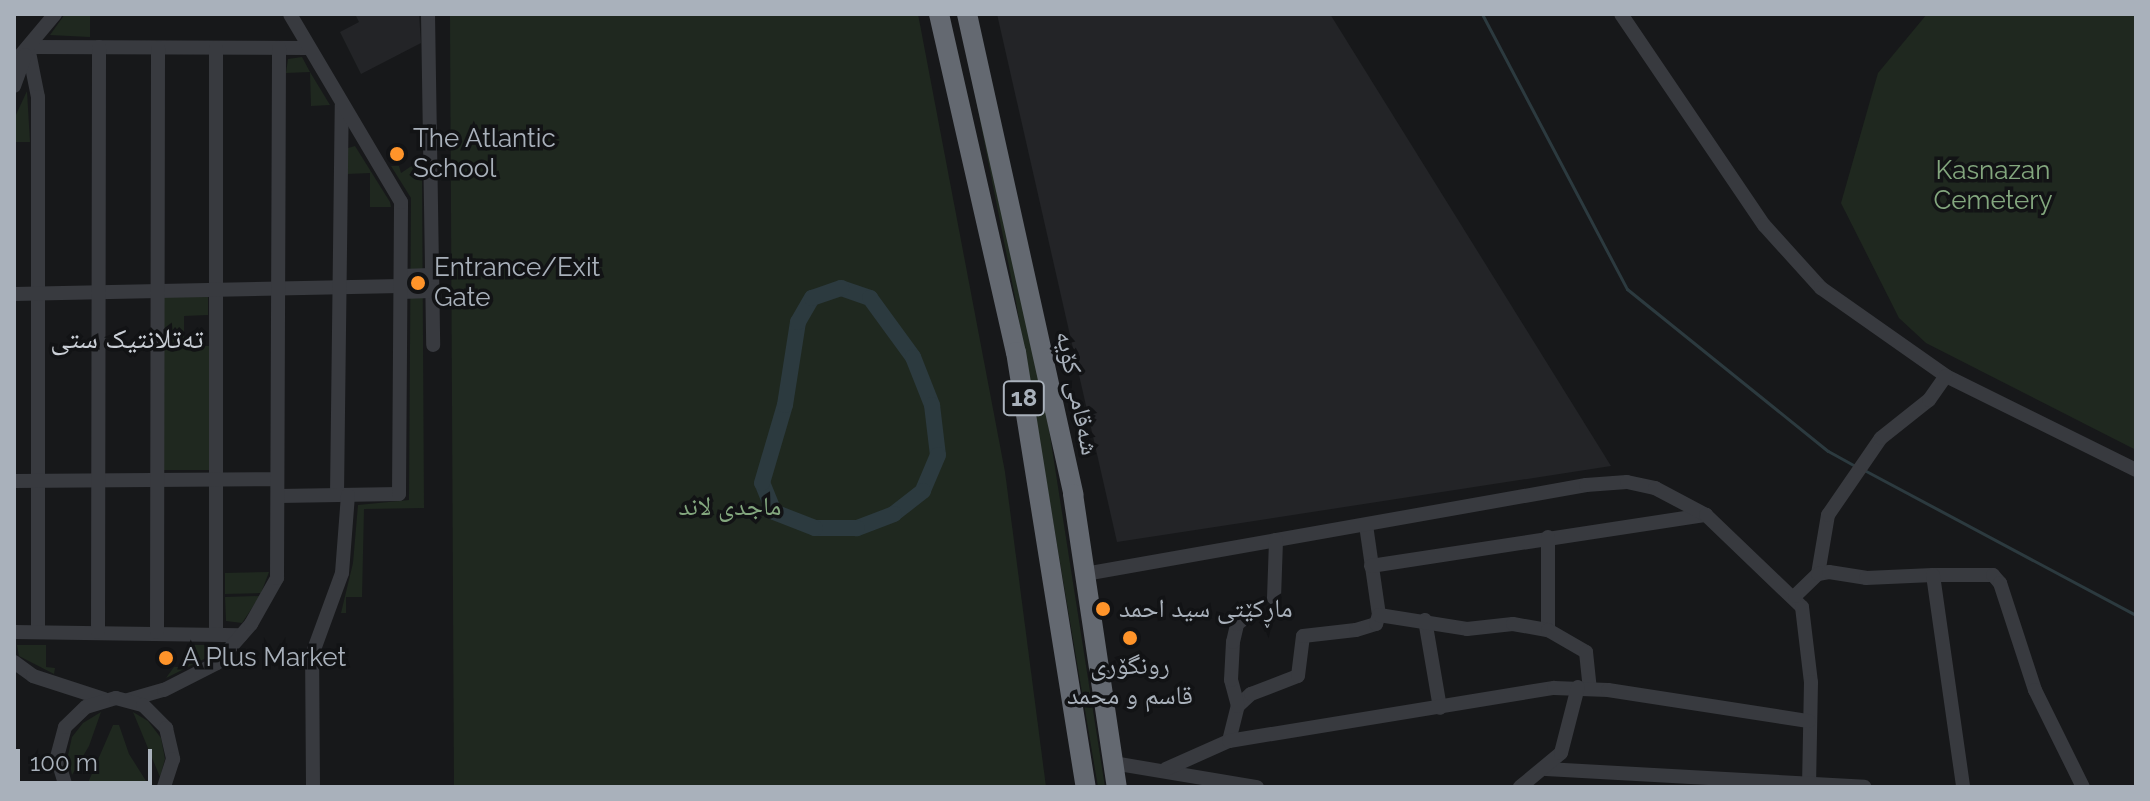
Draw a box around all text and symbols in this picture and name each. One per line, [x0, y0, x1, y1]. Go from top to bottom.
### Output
place label: The Atlantic School [413, 123, 557, 184]
marker: The Atlantic School [388, 145, 406, 163]
park label: Kasnazan Cemetery [1933, 155, 2053, 216]
place label: Entrance/Exit Gate [434, 252, 600, 314]
marker: Entrance/Exit Gate [409, 274, 427, 292]
district label: تەتلانتیک ستی [50, 322, 204, 356]
street label: شەقامی کۆیە [1049, 328, 1105, 458]
road number: 18 [1002, 378, 1046, 418]
park label: ماجدی لاند [679, 491, 781, 523]
place label: ماڕکێتی سید احمد [1119, 593, 1293, 625]
marker: ماڕکێتی سید احمد [1094, 600, 1112, 618]
marker: رونگۆری قاسم و محمد [1121, 629, 1139, 647]
place label: A Plus Market [182, 642, 347, 674]
marker: A Plus Market [157, 649, 175, 667]
place label: رونگۆری قاسم و محمد [1067, 650, 1193, 712]
scale bar [20, 733, 156, 783]
text: 100 m [30, 748, 98, 777]

